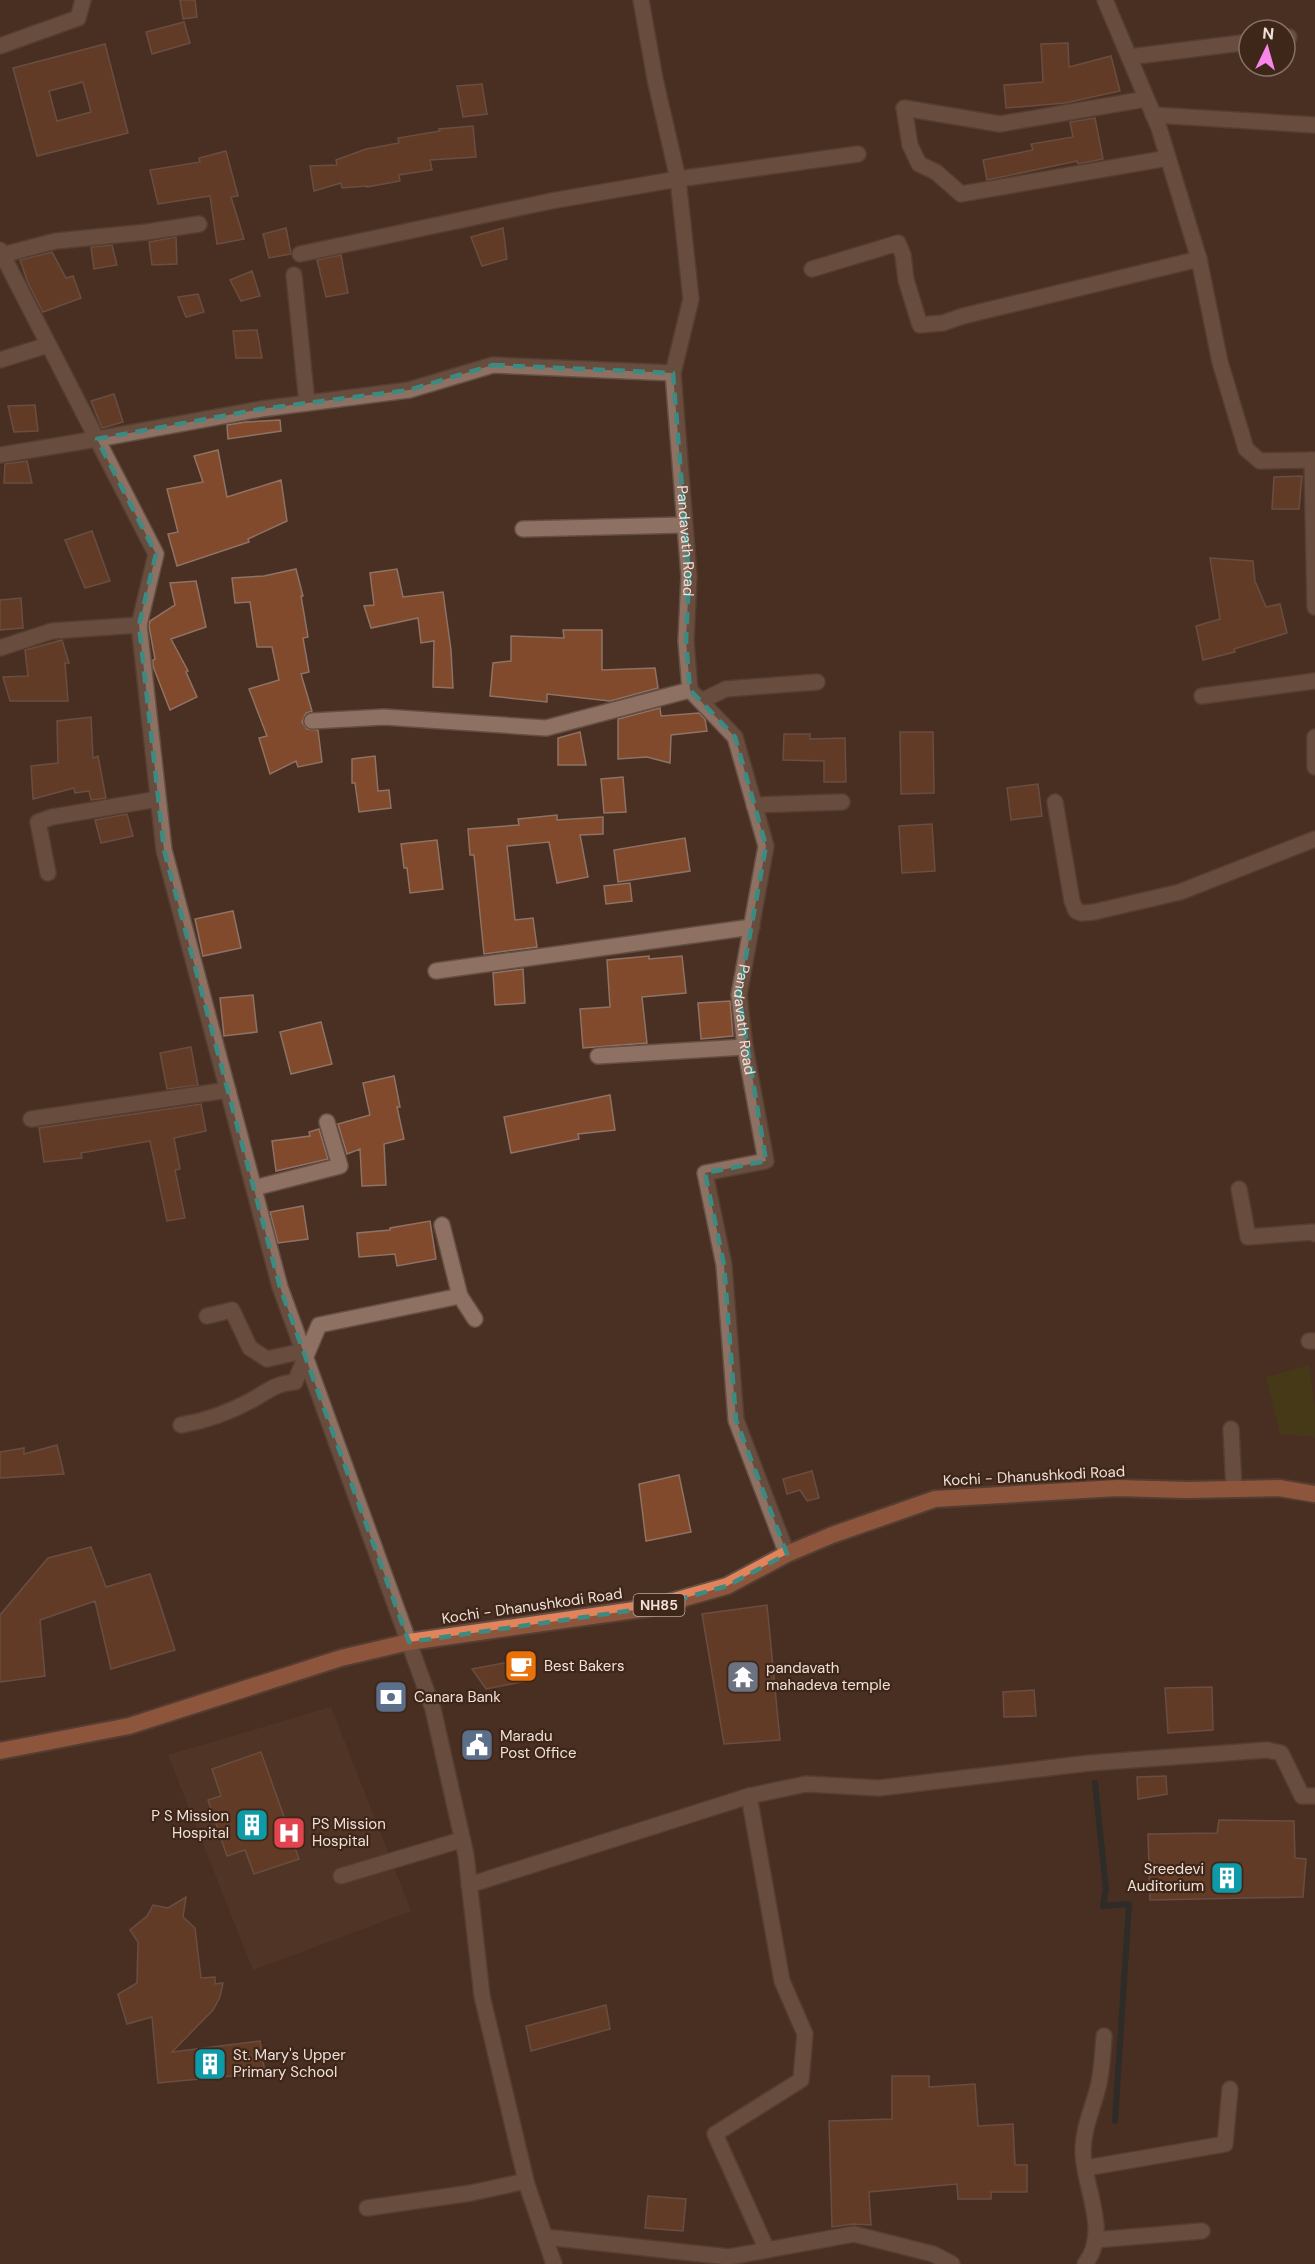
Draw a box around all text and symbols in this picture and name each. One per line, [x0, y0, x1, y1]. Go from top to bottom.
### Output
north arrow [1237, 18, 1297, 78]
text: N [1262, 23, 1275, 45]
street label: Pandavath Road [672, 484, 699, 597]
street label: Pandavath Road [729, 963, 760, 1076]
street label: Kochi - Dhanushkodi Road [942, 1461, 1126, 1491]
street label: Kochi - Dhanushkodi Road [440, 1583, 624, 1629]
road number: NH85 [634, 1594, 684, 1616]
cafe icon: Best Bakers [503, 1648, 539, 1684]
place label: Best Bakers [544, 1656, 624, 1676]
place label: pandavath mahadeva temple [766, 1658, 890, 1695]
temple icon: pandavath mahadeva temple [725, 1659, 761, 1695]
bank icon: Canara Bank [373, 1679, 409, 1715]
place label: Canara Bank [414, 1687, 501, 1707]
place label: Maradu Post Office [500, 1726, 577, 1763]
public building icon: Maradu Post Office [459, 1727, 495, 1763]
place label: P S Mission Hospital [151, 1806, 229, 1843]
building icon: P S Mission Hospital [234, 1807, 270, 1843]
place label: PS Mission Hospital [312, 1814, 386, 1851]
hospital icon: PS Mission Hospital [271, 1815, 307, 1851]
place label: Sreedevi Auditorium [1127, 1859, 1204, 1896]
building icon: Sreedevi Auditorium [1209, 1860, 1245, 1896]
place label: St. Mary's Upper Primary School [233, 2045, 346, 2082]
building icon: St. Mary's Upper Primary School [192, 2046, 228, 2082]

